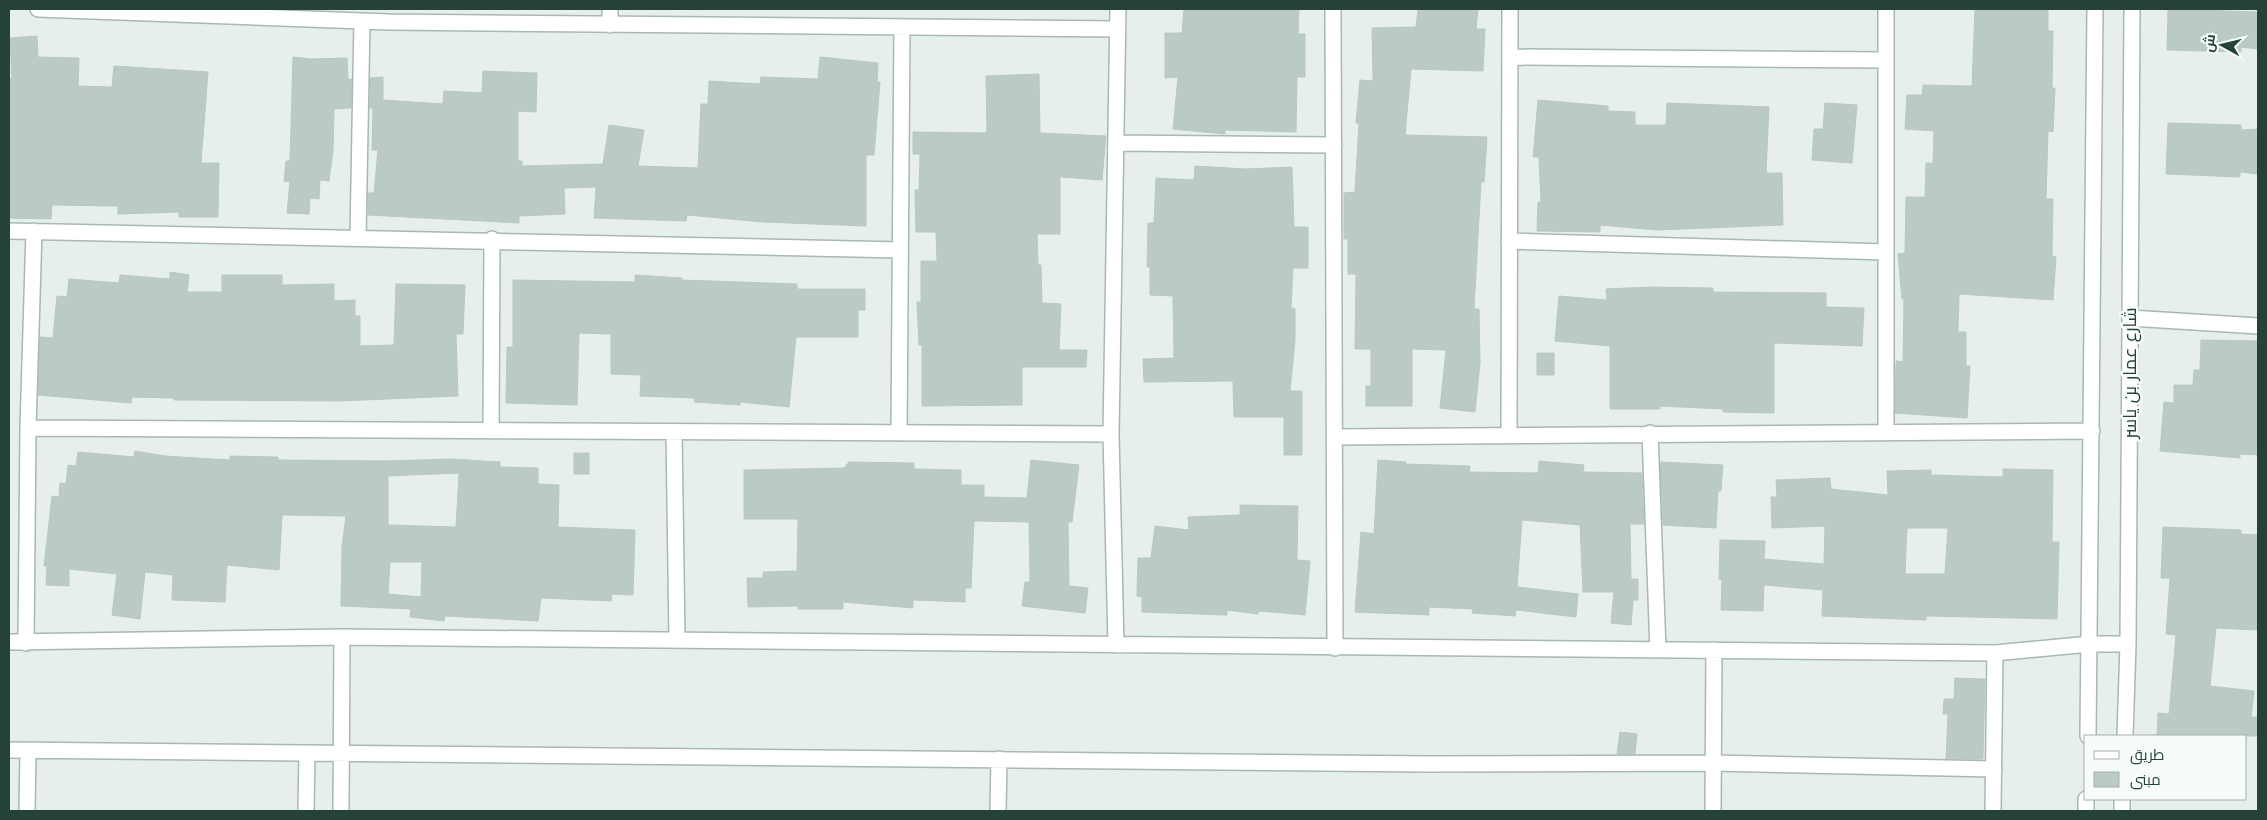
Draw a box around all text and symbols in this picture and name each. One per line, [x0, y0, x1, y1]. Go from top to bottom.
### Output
north arrow [2197, 20, 2247, 70]
text: ش [2198, 33, 2220, 53]
street label: شارع عمار بن ياسر [2117, 307, 2143, 440]
legend [2084, 735, 2247, 800]
text: طريق [2130, 744, 2164, 766]
text: مبنى [2130, 769, 2161, 791]

